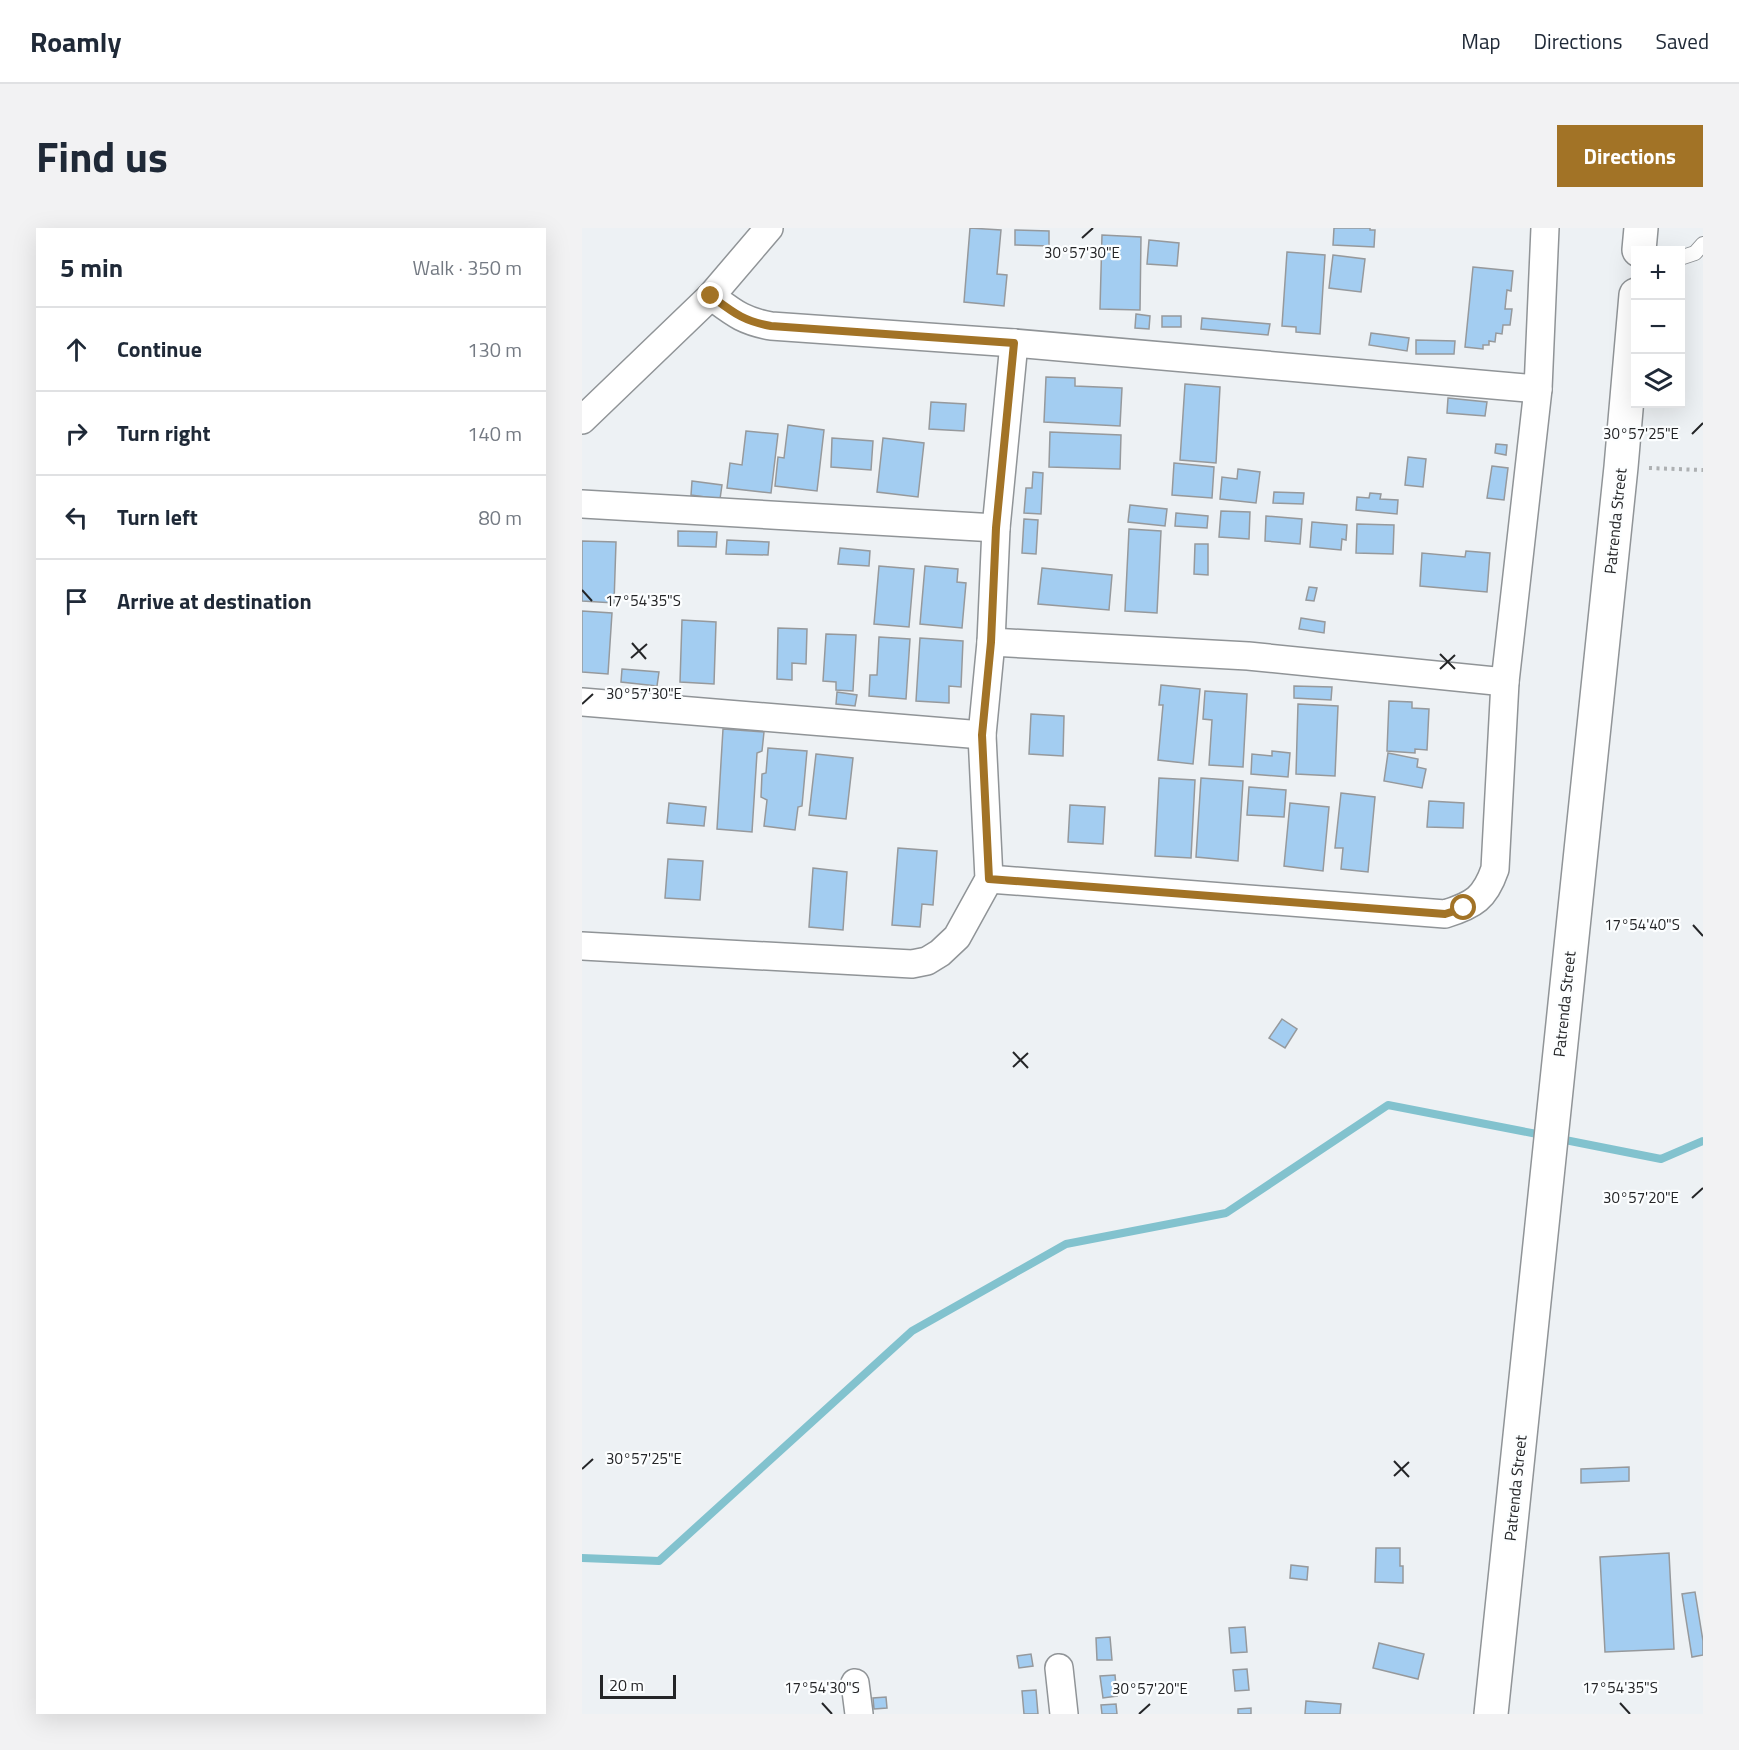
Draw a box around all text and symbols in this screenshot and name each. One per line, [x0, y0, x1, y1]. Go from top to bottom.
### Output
text: Roamly [30, 20, 121, 63]
text: Map [1461, 25, 1501, 57]
text: Directions [1534, 25, 1623, 57]
text: Saved [1656, 25, 1709, 57]
text: Find us [36, 124, 168, 188]
button: Directions [1557, 125, 1703, 187]
text: 30°57'30"E [1044, 241, 1120, 264]
map controls [1631, 246, 1685, 408]
button: + [1631, 246, 1685, 300]
text: 5 min [60, 248, 123, 287]
text: Walk · 350 m [413, 252, 522, 283]
route end [697, 282, 723, 308]
button: − [1631, 300, 1685, 354]
text: Continue [117, 332, 202, 366]
icon: ahead [60, 333, 93, 366]
text: 130 m [467, 334, 522, 365]
button: layers [1631, 354, 1685, 408]
text: Turn right [117, 416, 211, 450]
icon: right [60, 417, 93, 450]
text: 140 m [467, 418, 522, 449]
text: 30°57'25"E [1603, 422, 1679, 445]
street label: Patrenda Street [1598, 466, 1633, 575]
text: Turn left [117, 500, 198, 534]
icon: left [60, 501, 93, 534]
text: 80 m [478, 502, 522, 533]
text: Arrive at destination [117, 584, 312, 618]
icon: arrive [60, 585, 93, 618]
text: 17°54'35"S [605, 589, 681, 612]
text: 30°57'30"E [606, 682, 682, 705]
route start [1450, 894, 1476, 920]
text: 17°54'40"S [1604, 913, 1680, 936]
street label: Patrenda Street [1547, 949, 1582, 1058]
text: 30°57'20"E [1603, 1186, 1679, 1209]
street label: Patrenda Street [1498, 1433, 1533, 1542]
text: 30°57'25"E [606, 1447, 682, 1470]
scale bar [600, 1672, 676, 1700]
text: 20 m [609, 1673, 644, 1697]
text: 17°54'30"S [784, 1676, 860, 1699]
text: 17°54'35"S [1582, 1676, 1658, 1699]
text: 30°57'20"E [1112, 1677, 1188, 1700]

